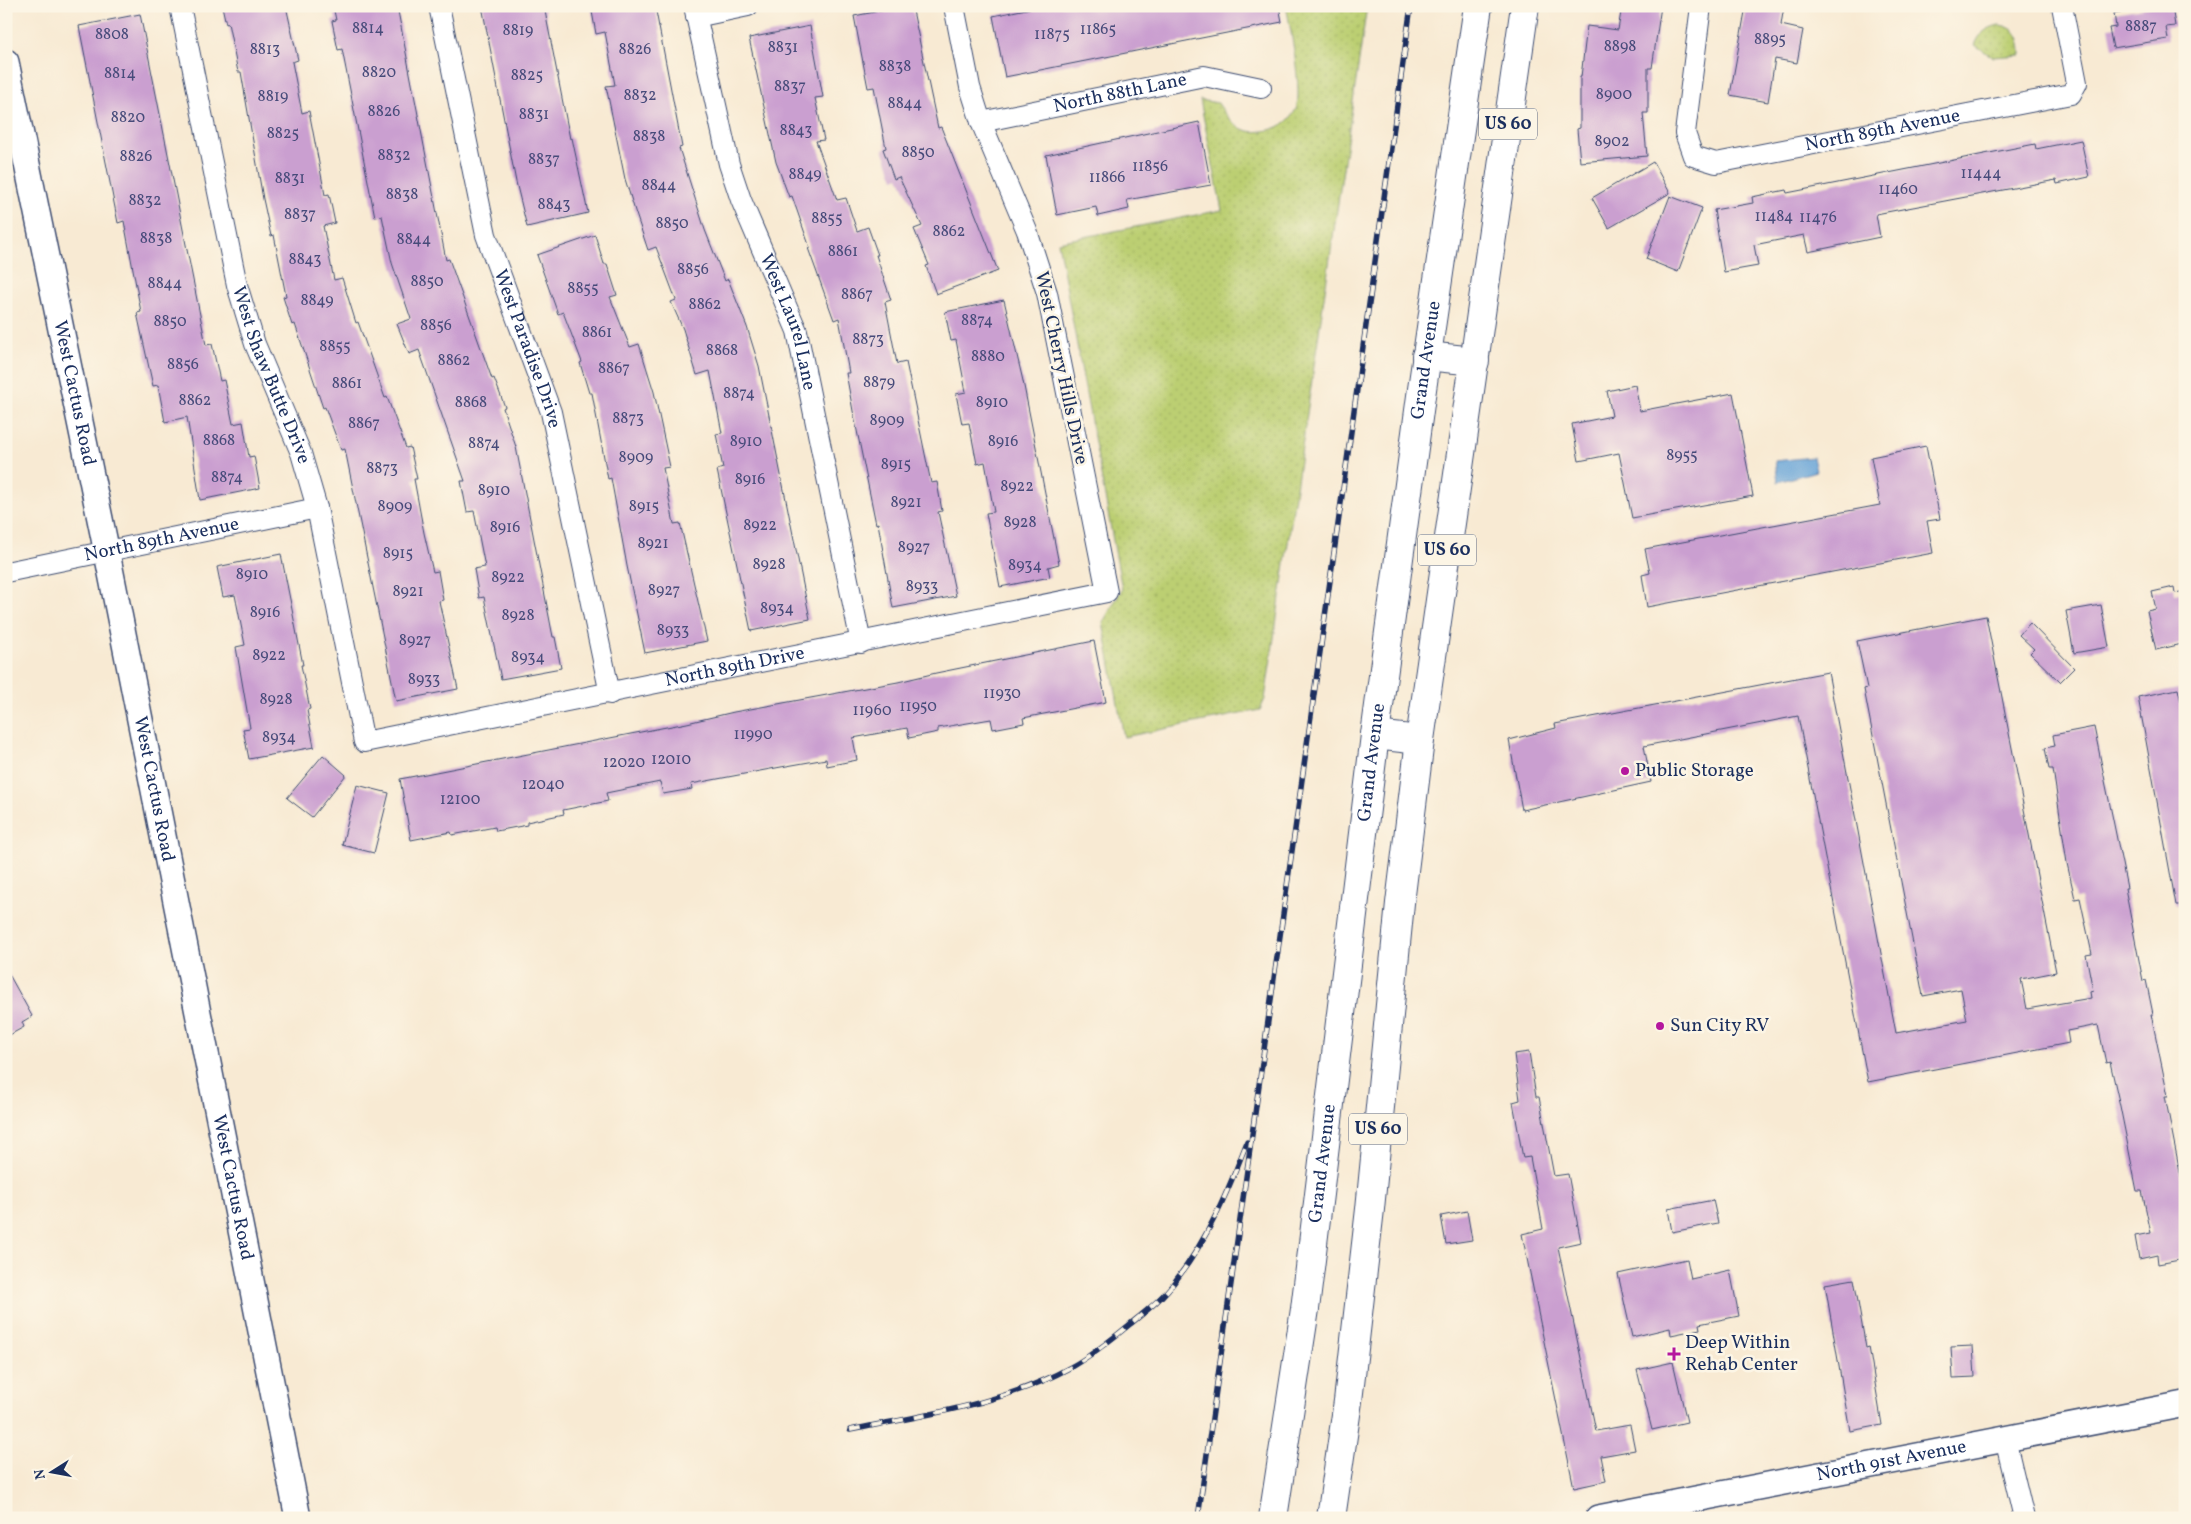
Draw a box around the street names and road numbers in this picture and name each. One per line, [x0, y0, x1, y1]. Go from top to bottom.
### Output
street label: North 88th Lane [1051, 67, 1189, 120]
street label: North 89th Avenue [1803, 103, 1962, 158]
road number: US 60 [1479, 108, 1537, 140]
street label: West Laurel Lane [753, 250, 822, 393]
street label: West Paradise Drive [487, 266, 567, 430]
street label: West Cherry Hills Drive [1028, 269, 1094, 467]
street label: West Shaw Butte Drive [225, 283, 316, 467]
street label: Grand Avenue [1405, 299, 1448, 421]
street label: West Cactus Road [46, 318, 102, 468]
street label: North 89th Avenue [82, 511, 242, 569]
road number: US 60 [1418, 534, 1476, 566]
street label: North 89th Drive [663, 640, 807, 694]
street label: Grand Avenue [1352, 702, 1392, 823]
street label: West Cactus Road [127, 714, 181, 864]
street label: Grand Avenue [1303, 1103, 1343, 1224]
street label: West Cactus Road [205, 1112, 260, 1262]
road number: US 60 [1349, 1114, 1407, 1144]
street label: North 91st Avenue [1814, 1434, 1969, 1488]

